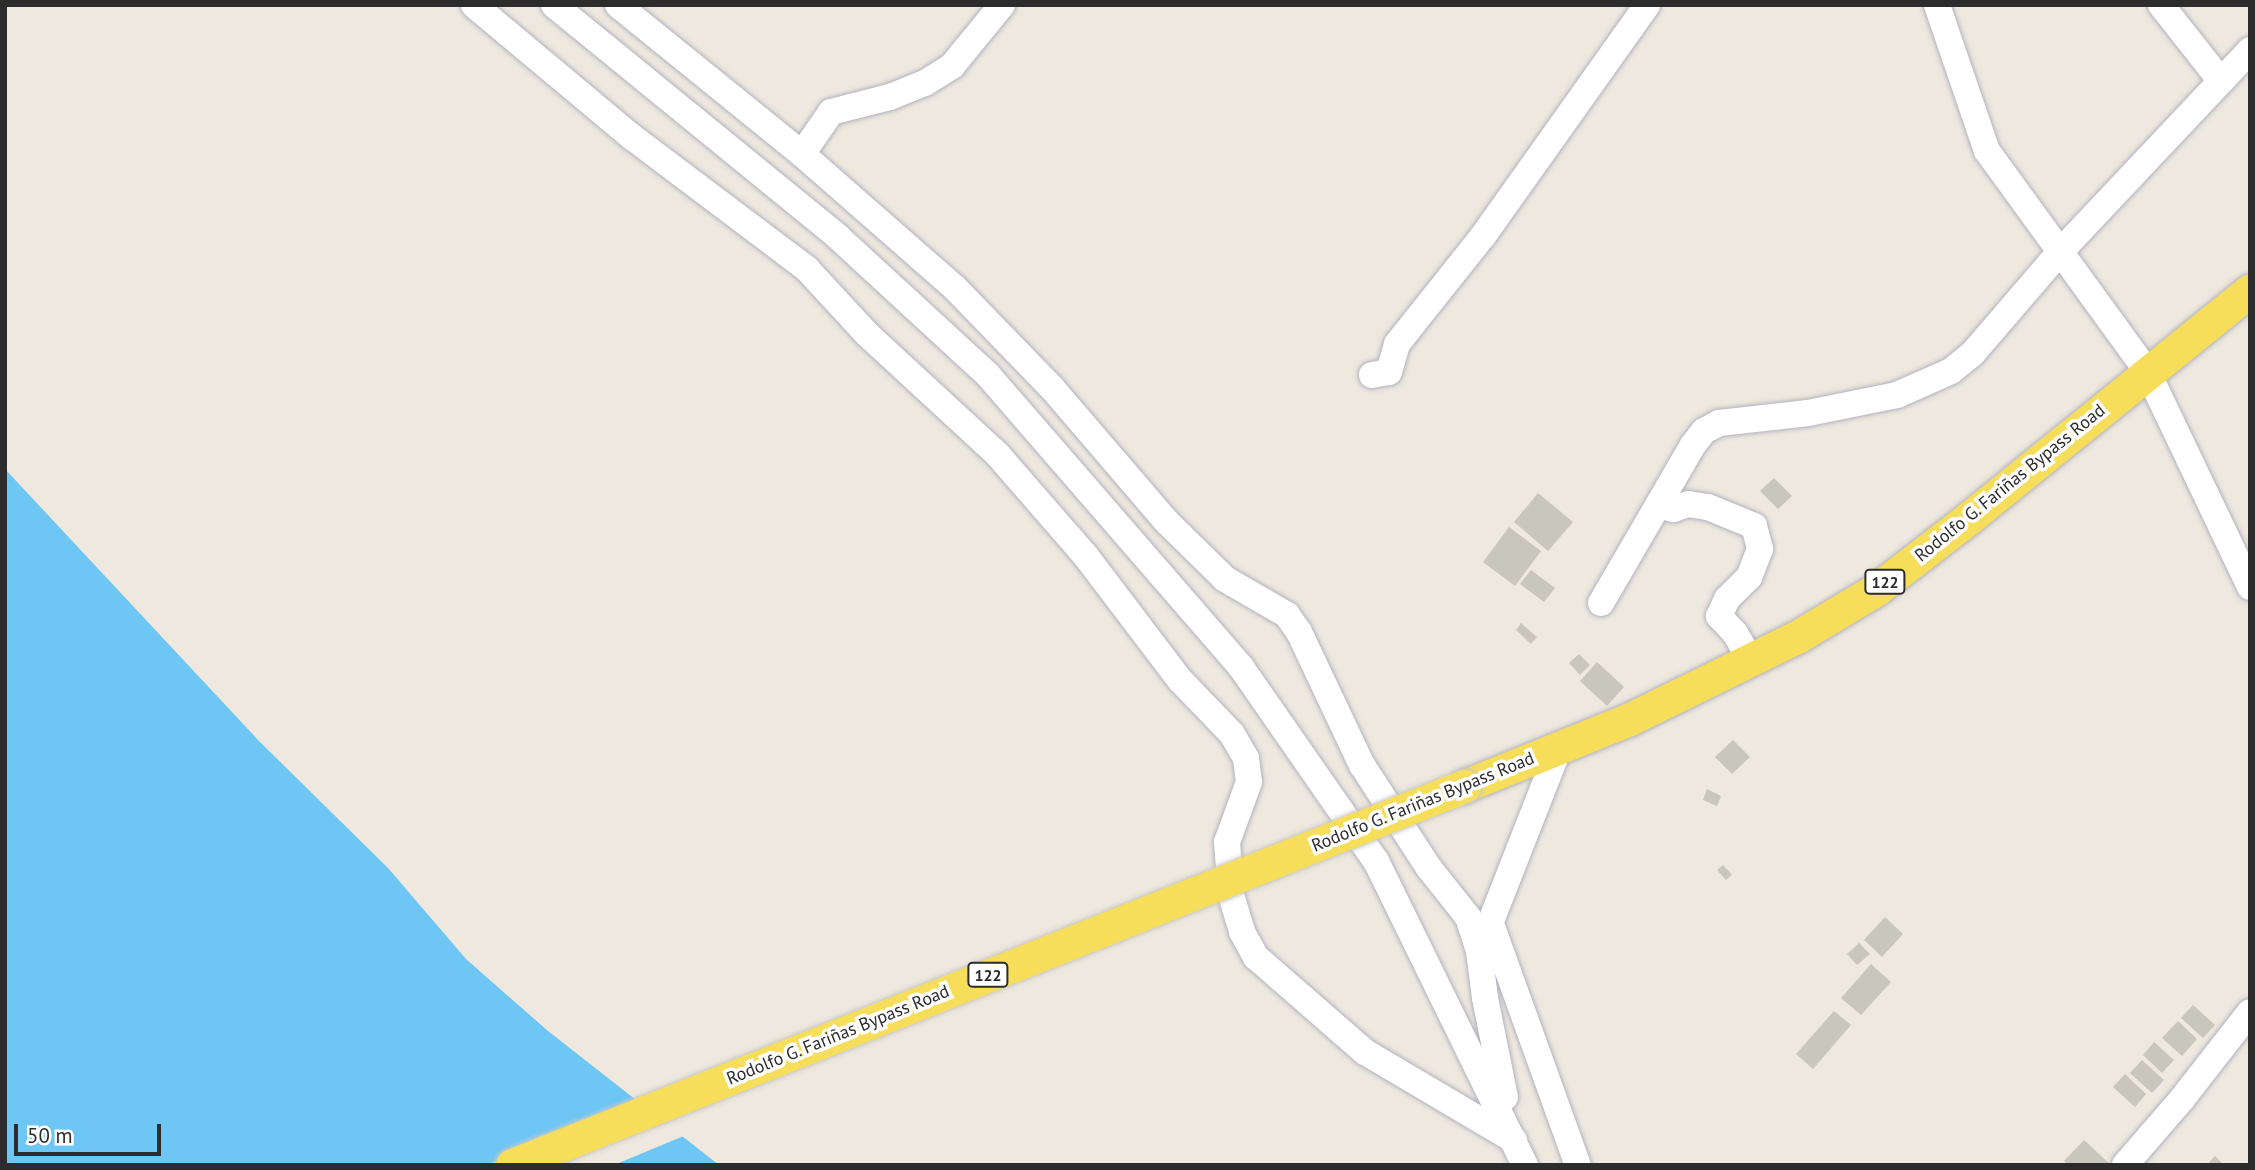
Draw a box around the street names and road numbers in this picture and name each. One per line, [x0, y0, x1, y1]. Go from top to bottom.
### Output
street label: Rodolfo G. Fariñas Bypass Road [1910, 399, 2110, 567]
road number: 122 [1864, 569, 1906, 594]
street label: Rodolfo G. Fariñas Bypass Road [1308, 747, 1538, 857]
road number: 122 [967, 962, 1009, 987]
street label: Rodolfo G. Fariñas Bypass Road [723, 980, 953, 1090]

